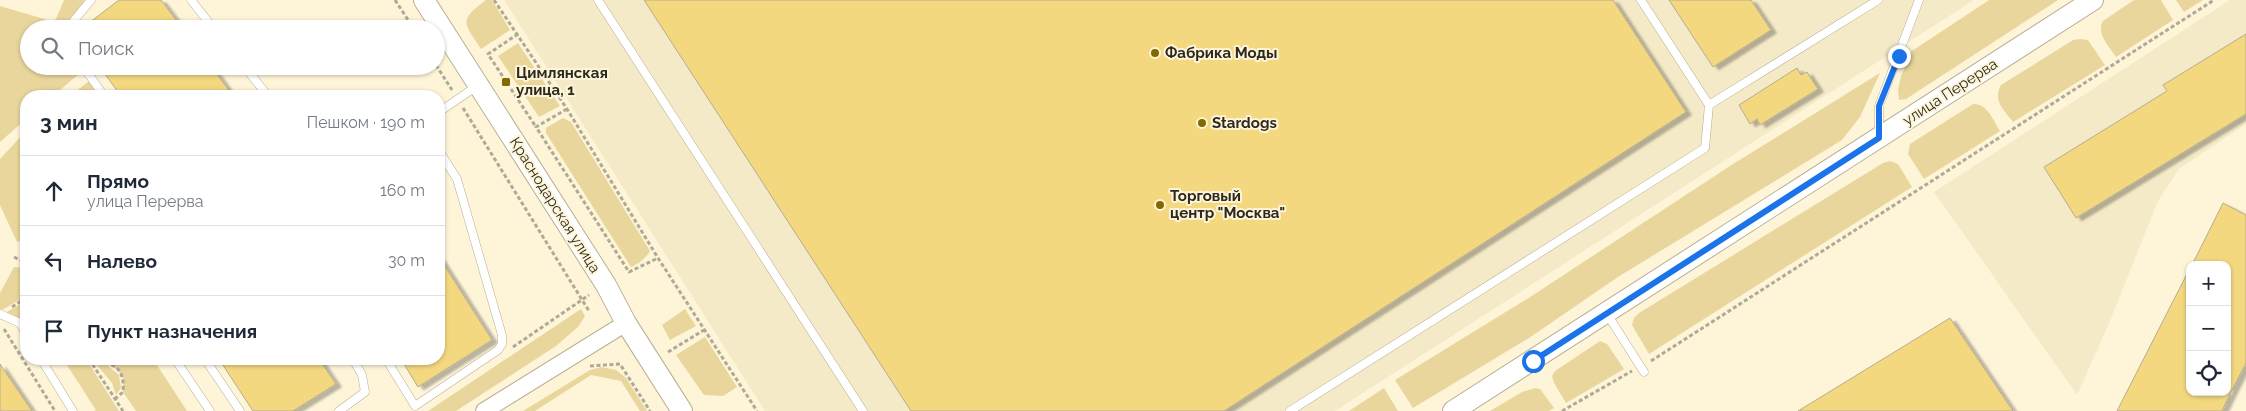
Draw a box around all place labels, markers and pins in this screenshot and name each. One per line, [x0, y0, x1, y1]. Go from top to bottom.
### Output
place label: Фабрика Моды [1165, 44, 1277, 62]
marker: Фабрика Моды [1149, 47, 1161, 59]
place label: Цимлянская улица, 1 [516, 64, 608, 99]
marker: Цимлянская улица, 1 [500, 76, 512, 88]
place label: Stardogs [1212, 114, 1277, 132]
marker: Stardogs [1196, 117, 1208, 129]
place label: Торговый центр "Москва" [1170, 187, 1285, 222]
marker: Торговый центр "Москва" [1154, 199, 1166, 211]

